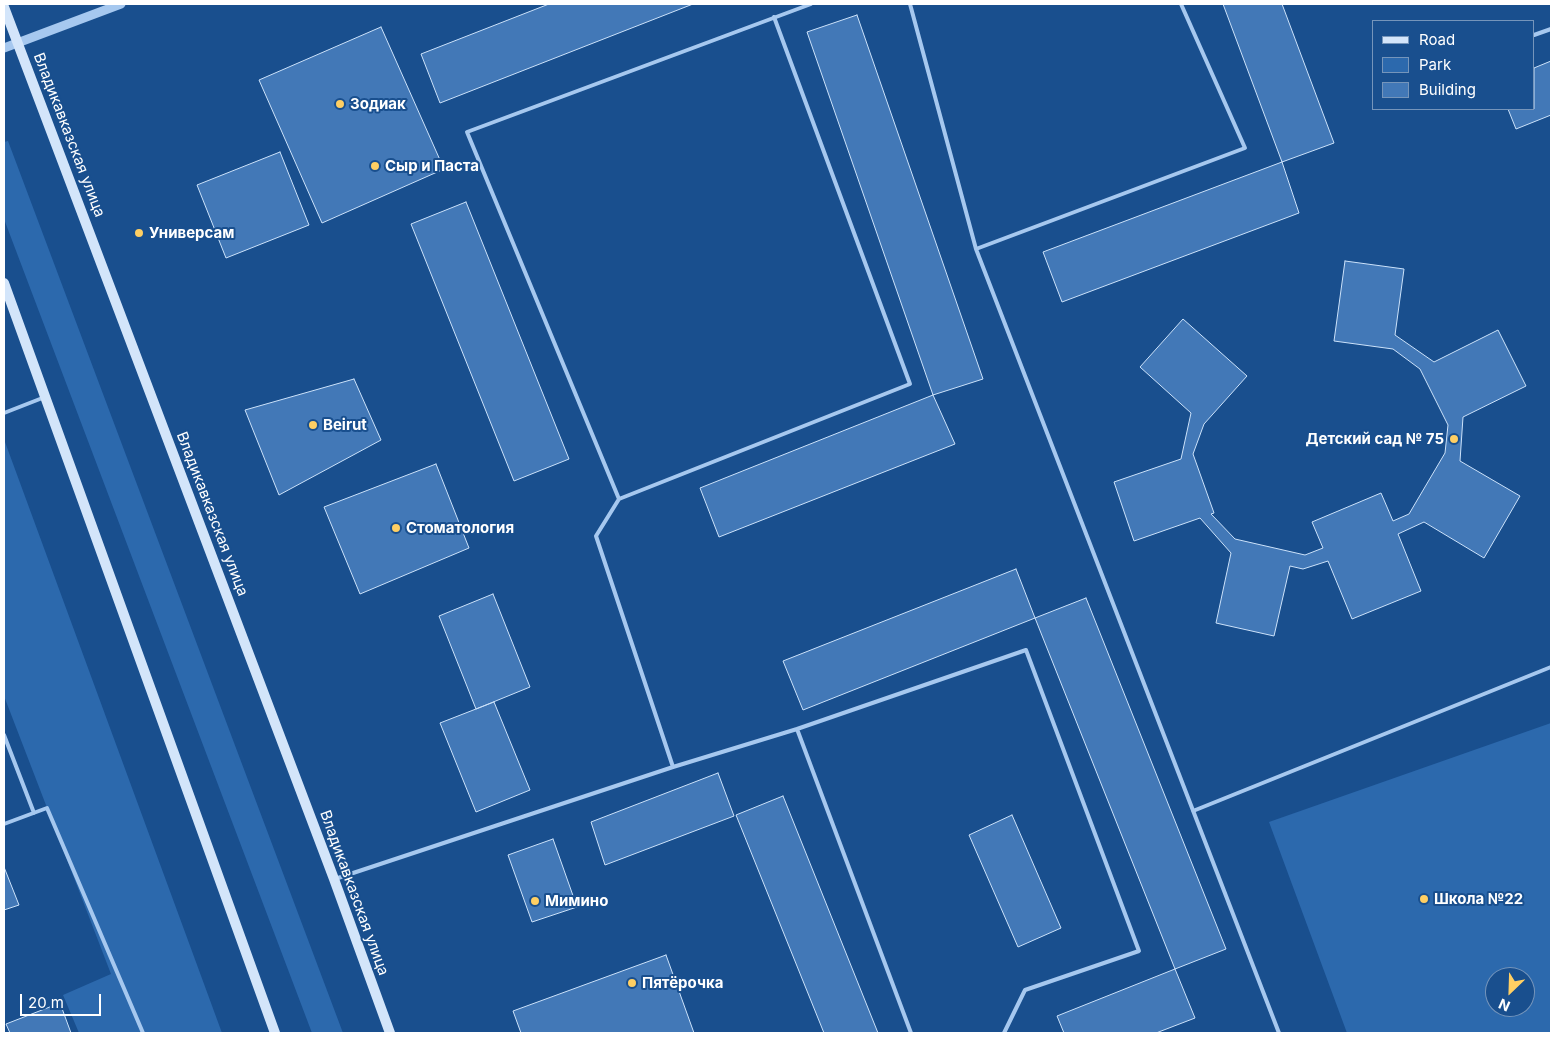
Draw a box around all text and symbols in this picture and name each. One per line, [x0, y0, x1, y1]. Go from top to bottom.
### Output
legend [1372, 20, 1535, 110]
text: Road [1419, 30, 1455, 49]
street label: Владикавказская улица [29, 50, 109, 220]
text: Park [1419, 55, 1451, 74]
text: Building [1419, 80, 1476, 99]
place label: Зодиак [350, 95, 406, 113]
marker: Зодиак [334, 98, 346, 110]
place label: Сыр и Паста [385, 157, 479, 175]
marker: Сыр и Паста [369, 160, 381, 172]
place label: Универсам [149, 224, 234, 242]
marker: Универсам [133, 227, 145, 239]
place label: Beirut [323, 416, 367, 434]
marker: Beirut [307, 419, 319, 431]
street label: Владикавказская улица [172, 429, 252, 599]
place label: Детский сад № 75 [1305, 430, 1444, 448]
marker: Детский сад № 75 [1448, 433, 1460, 445]
place label: Стоматология [406, 519, 514, 537]
marker: Стоматология [390, 522, 402, 534]
street label: Владикавказская улица [316, 808, 392, 978]
place label: Школа №22 [1434, 890, 1523, 908]
place label: Мимино [545, 892, 608, 910]
marker: Школа №22 [1418, 893, 1430, 905]
marker: Мимино [529, 895, 541, 907]
north arrow [1485, 967, 1535, 1017]
place label: Пятёрочка [642, 974, 723, 992]
marker: Пятёрочка [626, 977, 638, 989]
scale bar [22, 984, 104, 1016]
text: 20 m [28, 993, 64, 1012]
text: N [1496, 995, 1512, 1015]

